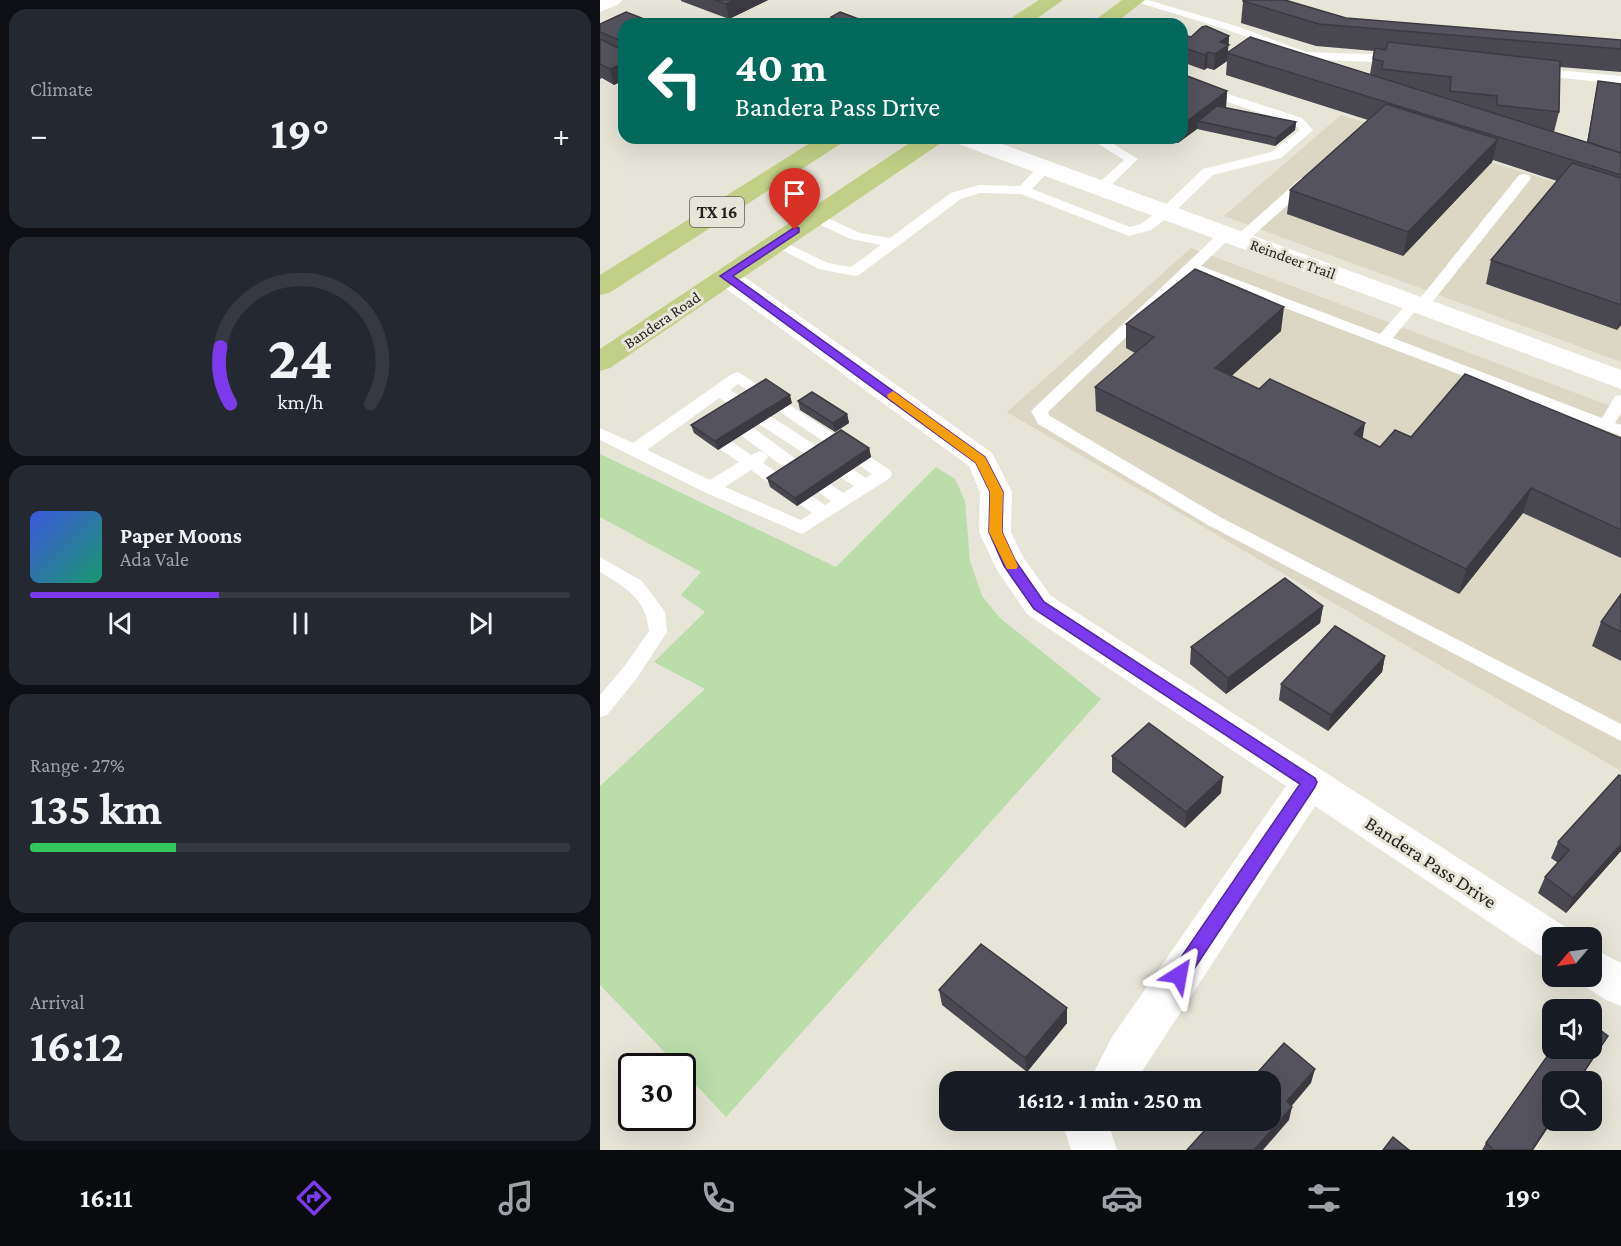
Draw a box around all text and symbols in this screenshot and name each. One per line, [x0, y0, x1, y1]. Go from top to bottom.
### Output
icon: left [636, 42, 714, 120]
text: 40 m [735, 43, 827, 90]
text: Climate [30, 78, 93, 100]
text: Bandera Pass Drive [735, 92, 940, 122]
text: 19° [271, 108, 329, 158]
text: − [30, 116, 47, 153]
text: + [553, 116, 570, 153]
pin [769, 168, 820, 230]
icon: arrive [778, 177, 811, 210]
road number: TX 16 [690, 197, 744, 227]
street label: Reindeer Trail [1248, 236, 1338, 282]
street label: Bandera Road [621, 288, 704, 352]
text: 24 [267, 322, 333, 391]
text: km/h [277, 390, 324, 414]
text: Paper Moons [120, 523, 242, 548]
text: Ada Vale [120, 548, 189, 570]
icon: previous [104, 607, 137, 640]
icon: pause [284, 607, 317, 640]
icon: next [464, 607, 497, 640]
text: Range · 27% [30, 754, 125, 776]
text: 135 km [30, 784, 162, 834]
street label: Bandera Pass Drive [1361, 811, 1501, 913]
north arrow [1542, 927, 1602, 987]
map controls [1542, 927, 1602, 1131]
position arrow [1147, 943, 1211, 1007]
text: Arrival [30, 991, 84, 1013]
button: sound [1542, 999, 1602, 1059]
text: 16:12 [30, 1021, 124, 1071]
speed limit sign: 30 [618, 1053, 696, 1131]
button: search [1542, 1071, 1602, 1131]
text: 16:12 · 1 min · 250 m [1018, 1088, 1202, 1113]
icon: directions [293, 1177, 335, 1219]
icon: music [495, 1177, 537, 1219]
icon: phone [697, 1177, 739, 1219]
icon: climate [899, 1177, 941, 1219]
icon: car [1101, 1177, 1143, 1219]
icon: filters [1303, 1177, 1345, 1219]
text: 16:11 [80, 1183, 133, 1213]
text: 19° [1506, 1183, 1541, 1213]

